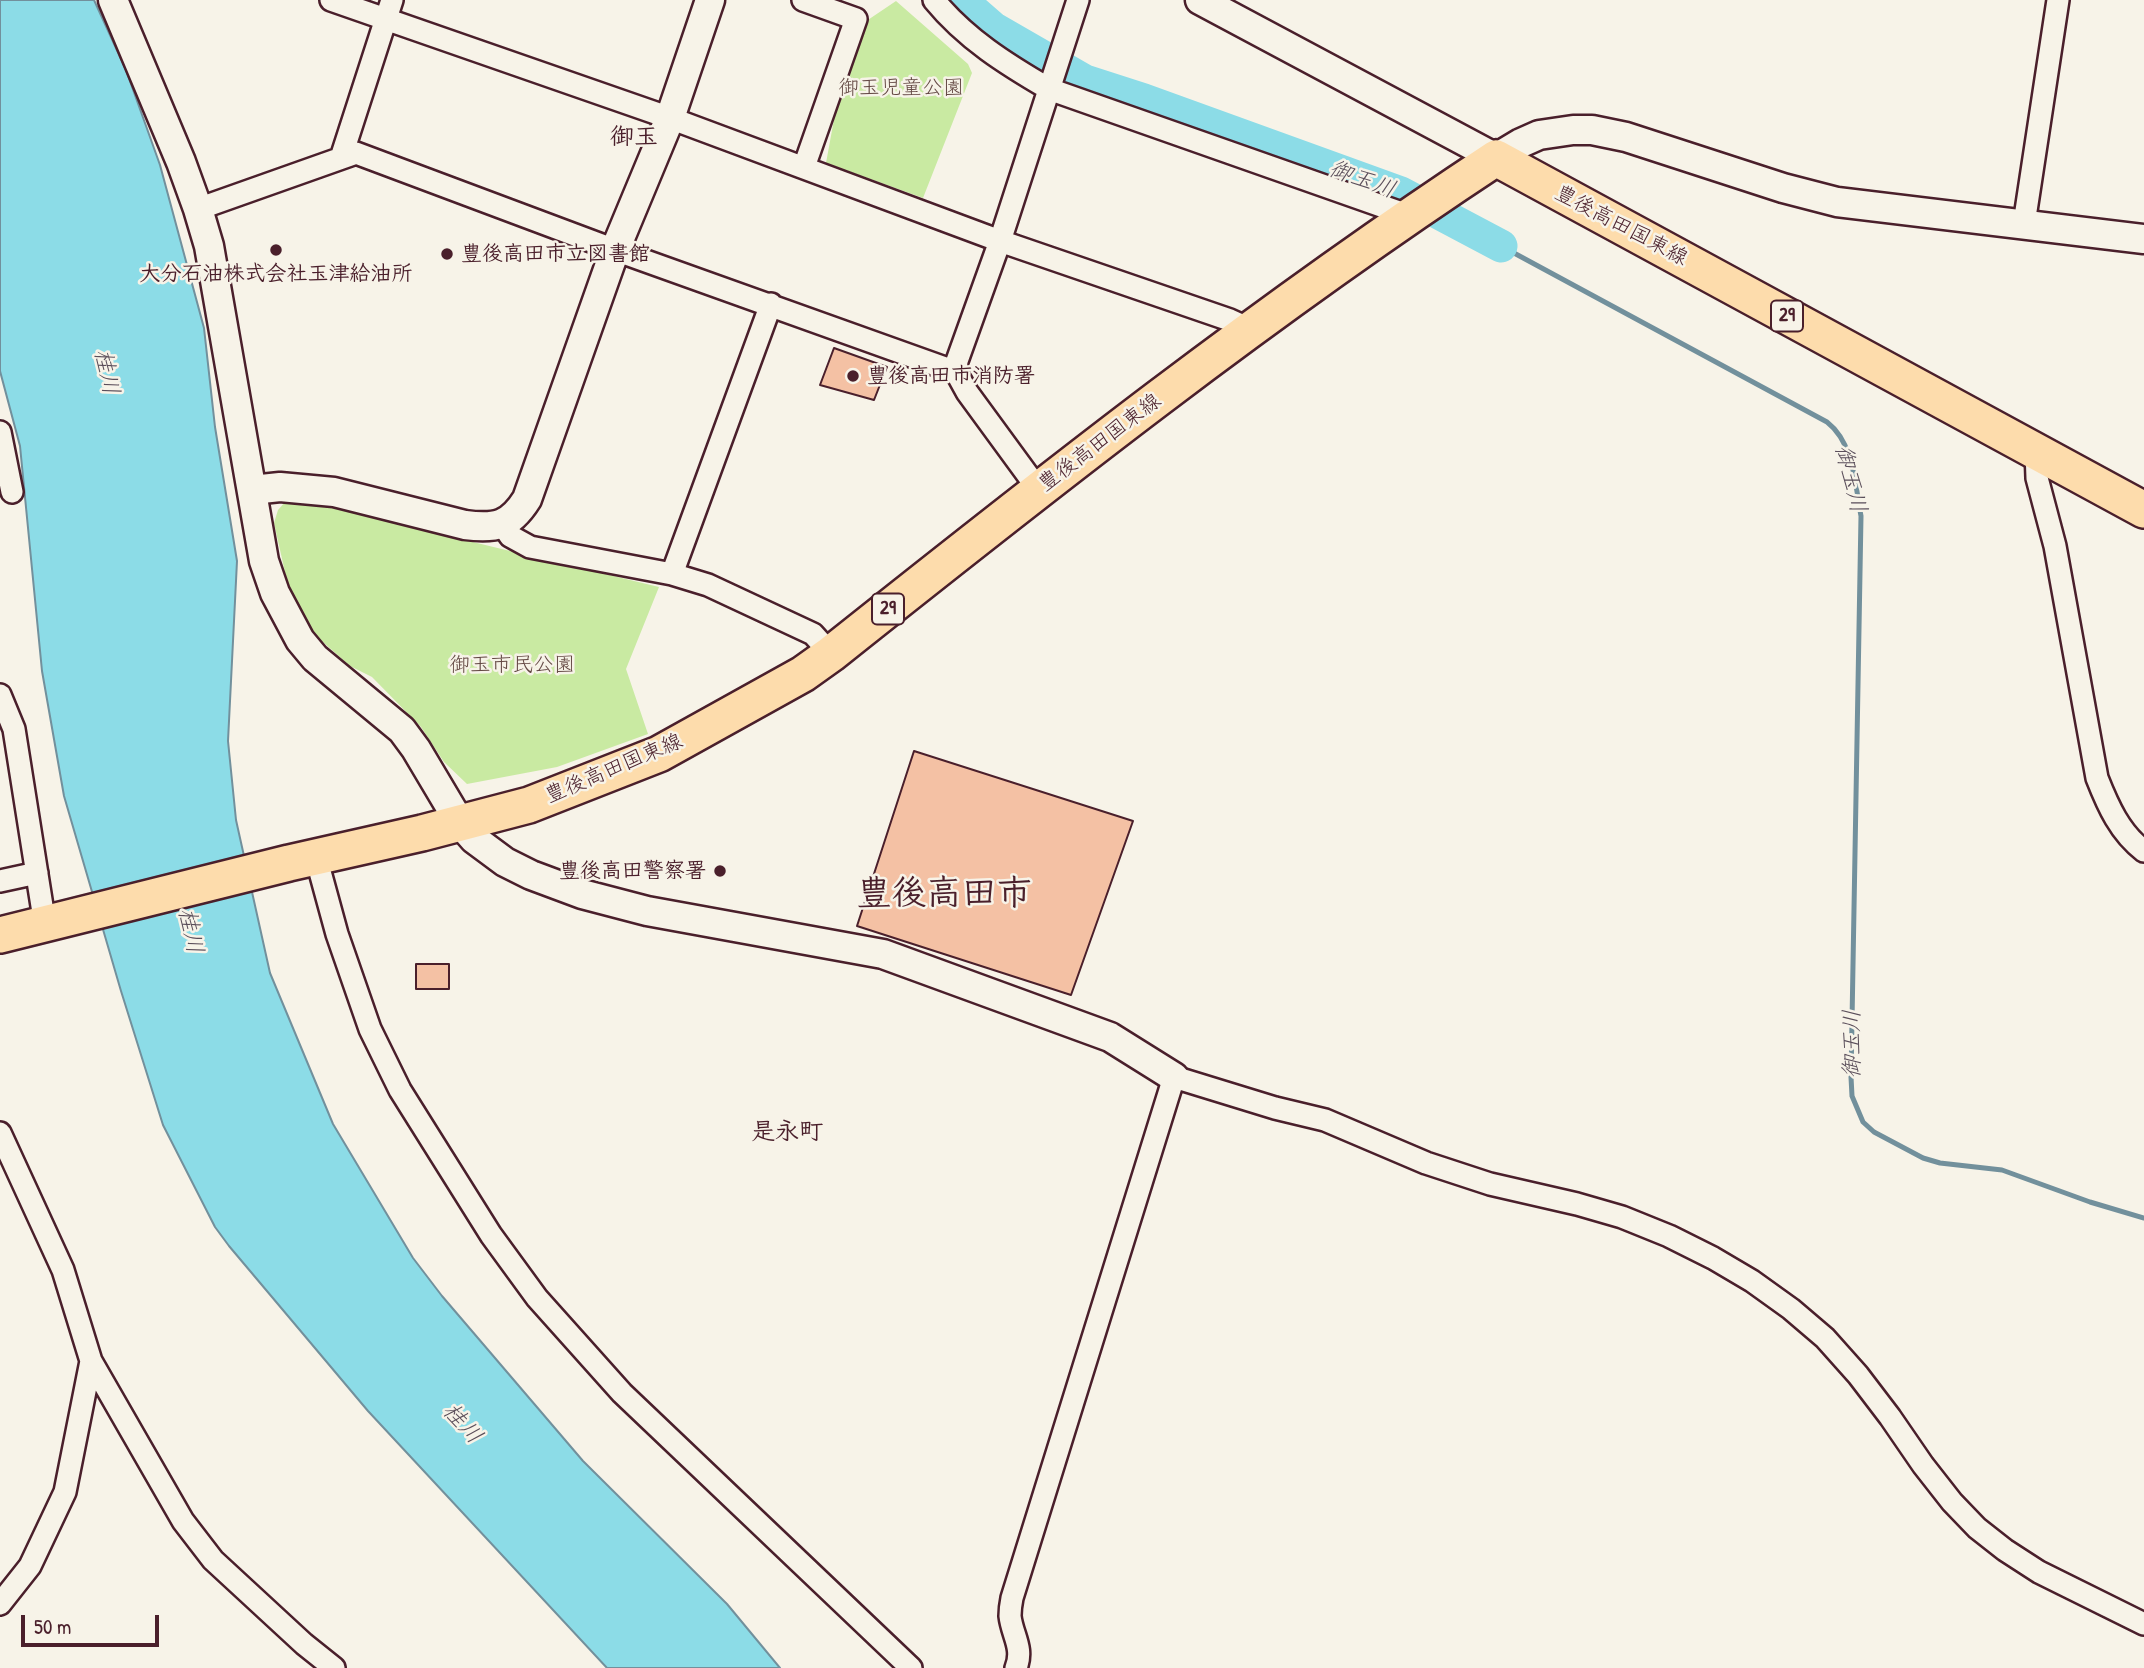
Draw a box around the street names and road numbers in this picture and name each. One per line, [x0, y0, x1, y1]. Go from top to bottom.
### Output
street label: 豊後高田国東線 [1550, 180, 1692, 272]
road number: 29 [1771, 300, 1803, 332]
street label: 豊後高田国東線 [1034, 389, 1166, 497]
road number: 29 [872, 594, 904, 624]
street label: 豊後高田国東線 [541, 729, 687, 809]

